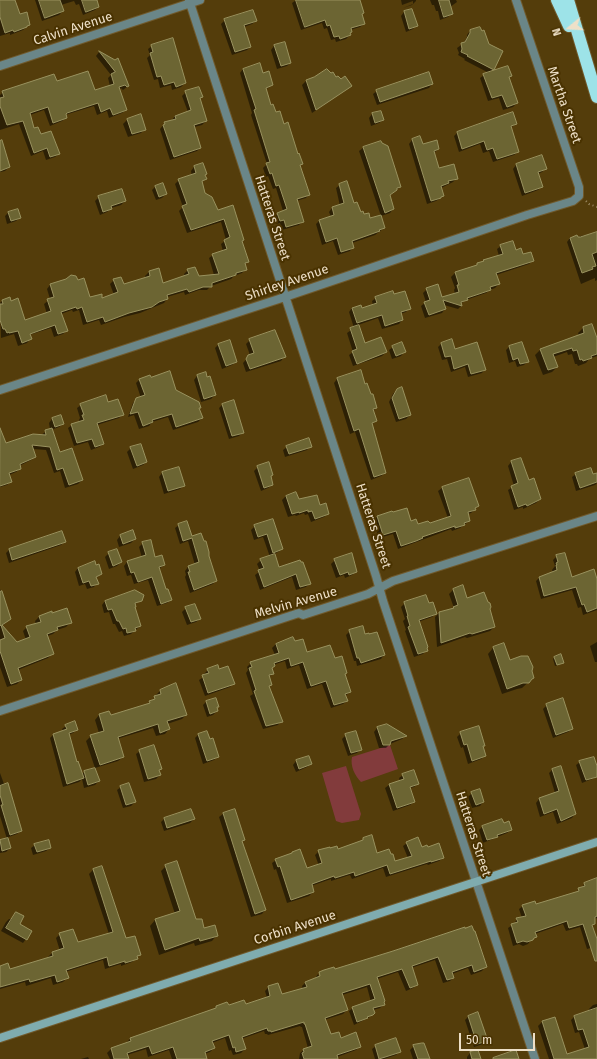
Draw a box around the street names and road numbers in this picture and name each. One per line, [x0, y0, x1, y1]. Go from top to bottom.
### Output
street label: Calvin Avenue [32, 9, 114, 49]
street label: Martha Street [544, 64, 584, 146]
street label: Hatteras Street [251, 174, 293, 262]
street label: Shirley Avenue [243, 261, 331, 305]
street label: Hatteras Street [352, 482, 394, 570]
street label: Melvin Avenue [253, 584, 339, 622]
street label: Hatteras Street [452, 790, 494, 878]
street label: Corbin Avenue [252, 907, 338, 949]

